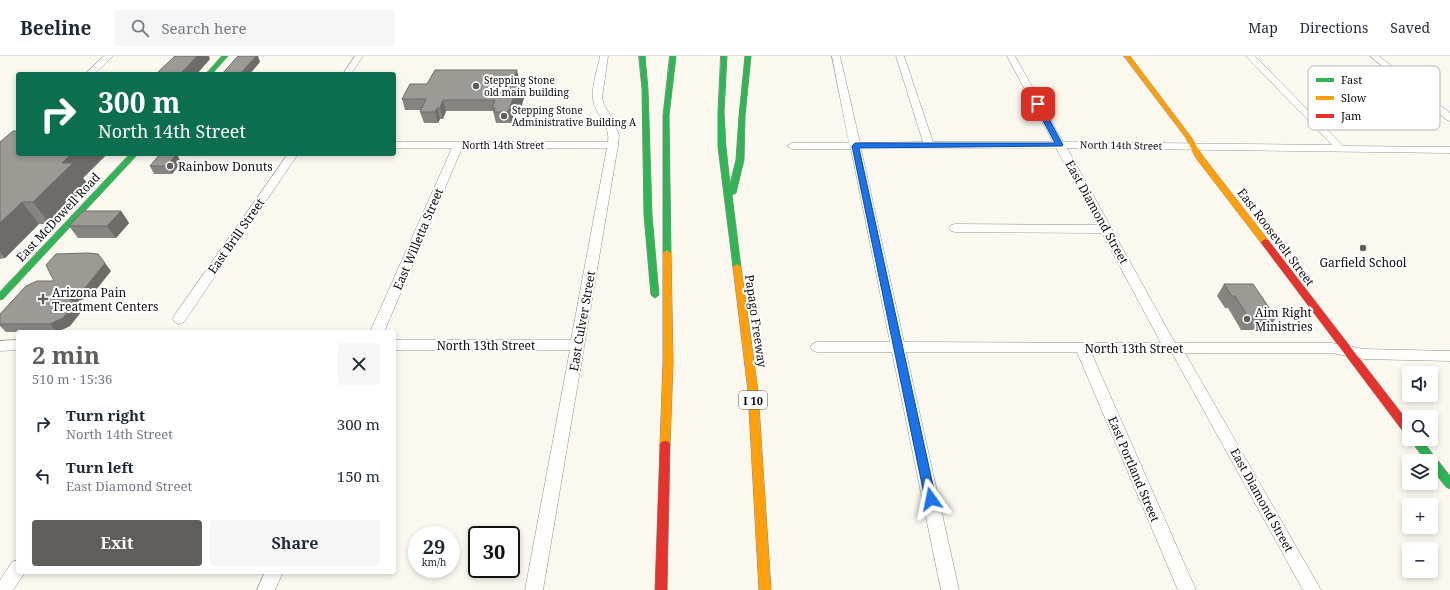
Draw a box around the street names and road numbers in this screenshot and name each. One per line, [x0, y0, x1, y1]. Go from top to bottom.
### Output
street label: North 14th Street [1080, 137, 1163, 153]
street label: North 14th Street [462, 138, 545, 152]
street label: East Diamond Street [1061, 157, 1133, 267]
street label: East McDowell Road [12, 168, 104, 265]
street label: East Willetta Street [389, 185, 447, 293]
street label: East Roosevelt Street [1234, 185, 1318, 289]
street label: East Brill Street [204, 195, 268, 277]
street label: East Culver Street [565, 270, 599, 372]
street label: Papago Freeway [741, 273, 771, 369]
street label: North 13th Street [437, 337, 535, 354]
street label: North 13th Street [1085, 340, 1183, 357]
road number: I 10 [739, 391, 767, 409]
street label: East Portland Street [1104, 414, 1164, 524]
street label: East Diamond Street [1226, 445, 1298, 555]

